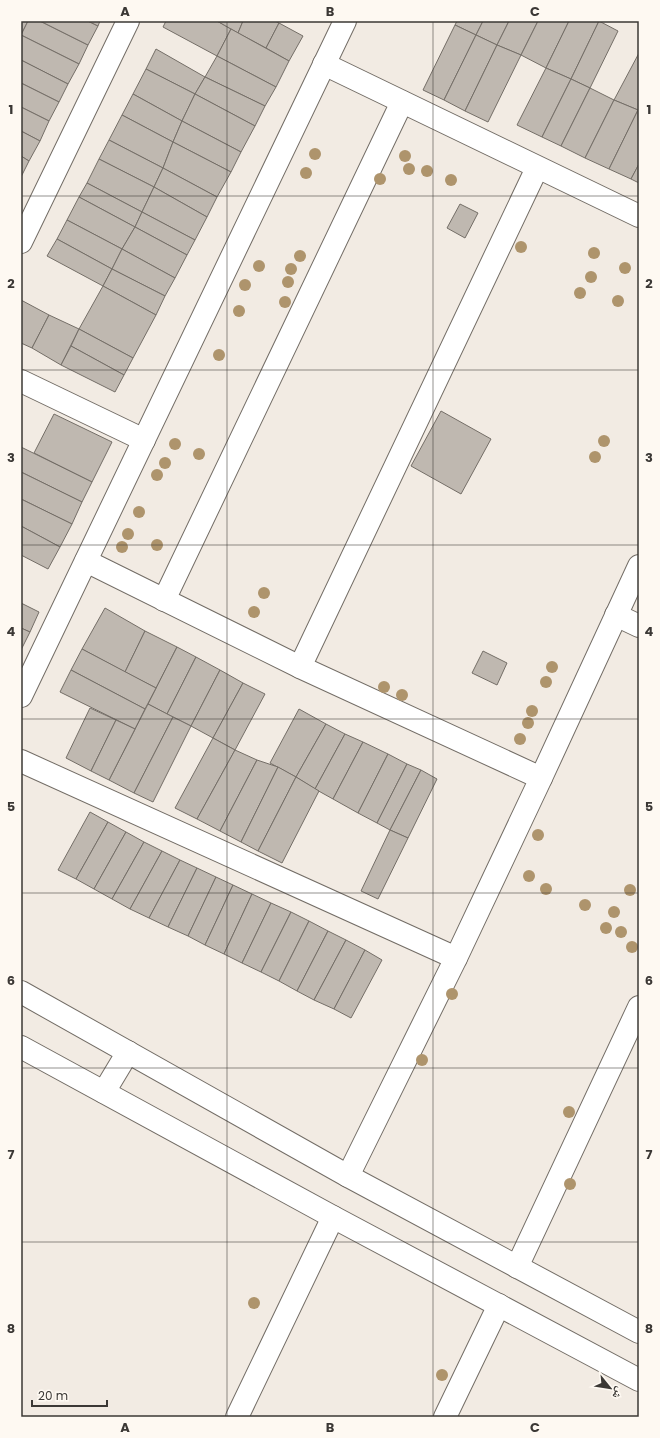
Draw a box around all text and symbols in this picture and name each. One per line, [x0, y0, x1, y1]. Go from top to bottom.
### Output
text: A [120, 2, 130, 21]
text: B [326, 2, 335, 21]
text: C [530, 2, 540, 21]
text: 1 [9, 100, 13, 119]
text: 1 [647, 100, 651, 119]
text: 2 [7, 274, 15, 293]
text: 2 [645, 274, 653, 293]
text: 3 [7, 448, 15, 467]
text: 3 [645, 448, 653, 467]
text: 4 [7, 622, 16, 641]
text: 4 [645, 622, 654, 641]
text: 5 [7, 797, 15, 816]
text: 5 [645, 797, 653, 816]
text: 6 [7, 971, 15, 990]
text: 6 [645, 971, 653, 990]
text: 7 [8, 1145, 15, 1164]
text: 7 [646, 1145, 653, 1164]
text: 8 [7, 1319, 15, 1338]
text: 8 [645, 1319, 653, 1338]
north arrow [590, 1368, 630, 1408]
scale bar [32, 1382, 107, 1408]
text: ش [609, 1384, 629, 1402]
text: 20 m [38, 1387, 68, 1404]
text: A [120, 1418, 130, 1437]
text: B [326, 1418, 335, 1437]
text: C [530, 1418, 540, 1437]

